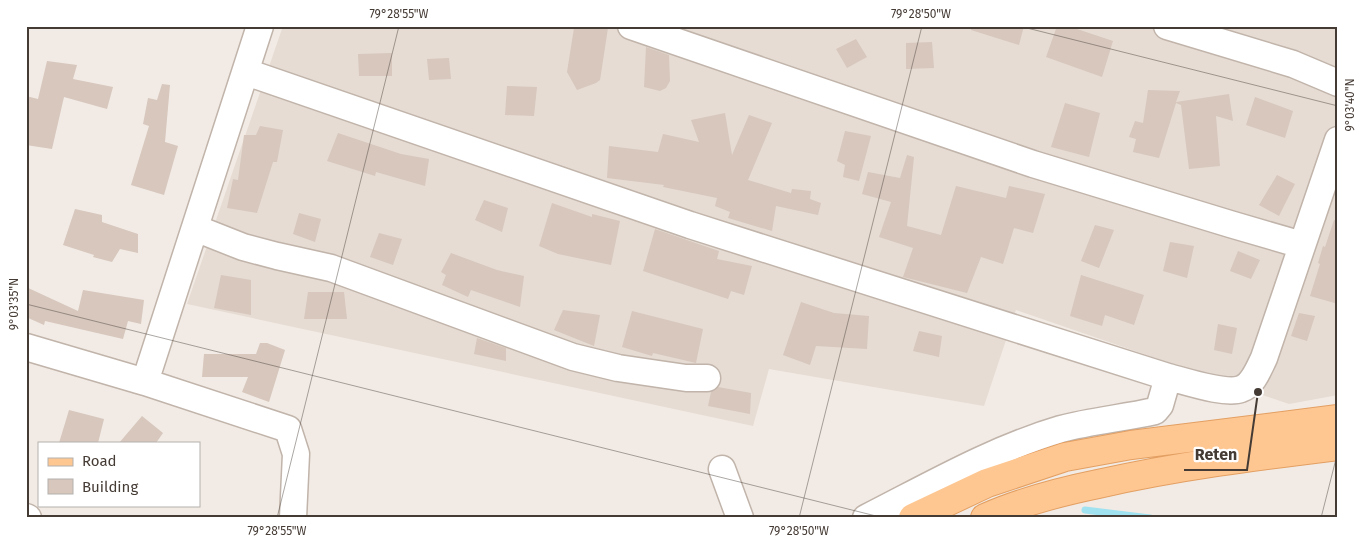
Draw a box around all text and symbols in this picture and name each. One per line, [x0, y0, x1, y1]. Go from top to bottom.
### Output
text: 79°28'55"W [370, 7, 429, 21]
text: 79°28'50"W [891, 7, 951, 21]
text: 9°03'40"N [1343, 78, 1357, 132]
text: 9°03'35"N [7, 278, 21, 330]
callout: Reten [1184, 439, 1247, 470]
legend [38, 442, 200, 506]
text: Reten [1195, 445, 1237, 464]
text: Road [82, 452, 117, 470]
text: Building [82, 478, 138, 496]
text: 79°28'55"W [248, 524, 307, 538]
text: 79°28'50"W [769, 524, 829, 538]

